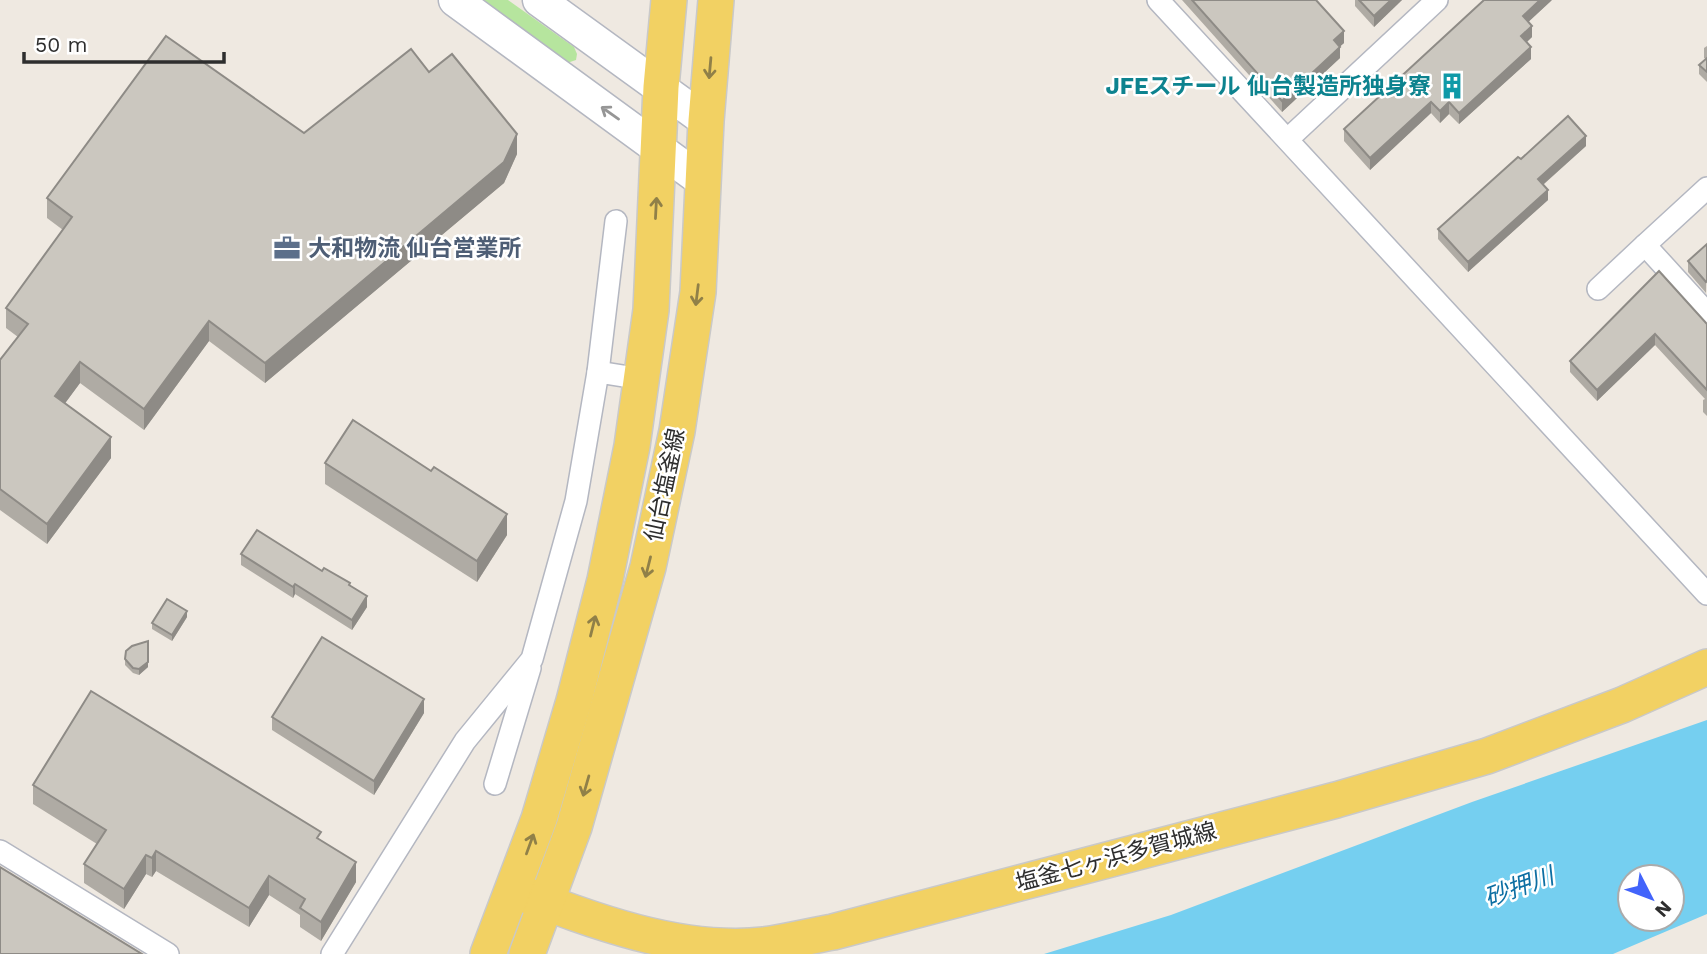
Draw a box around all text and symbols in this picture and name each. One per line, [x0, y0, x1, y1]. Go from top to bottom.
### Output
scale bar [24, 21, 224, 65]
text: 50 m [35, 32, 87, 57]
one-way arrow [703, 56, 716, 79]
building icon: JFEスチール 仙台製造所独身寮 [1437, 71, 1467, 101]
place label: JFEスチール 仙台製造所独身寮 [1106, 73, 1431, 100]
one-way arrow [601, 106, 620, 120]
one-way arrow [649, 197, 662, 220]
office icon: 大和物流 仙台営業所 [272, 233, 302, 263]
place label: 大和物流 仙台営業所 [308, 235, 522, 262]
one-way arrow [691, 283, 704, 306]
street label: 仙台塩釜線 [640, 426, 690, 544]
one-way arrow [641, 555, 654, 578]
one-way arrow [587, 615, 600, 638]
one-way arrow [579, 774, 592, 797]
street label: 塩釜七ヶ浜多賀城線 [1013, 817, 1219, 897]
one-way arrow [525, 834, 537, 856]
water label: 砂押川 [1480, 861, 1560, 912]
north arrow [1616, 863, 1686, 933]
text: N [1650, 896, 1677, 922]

